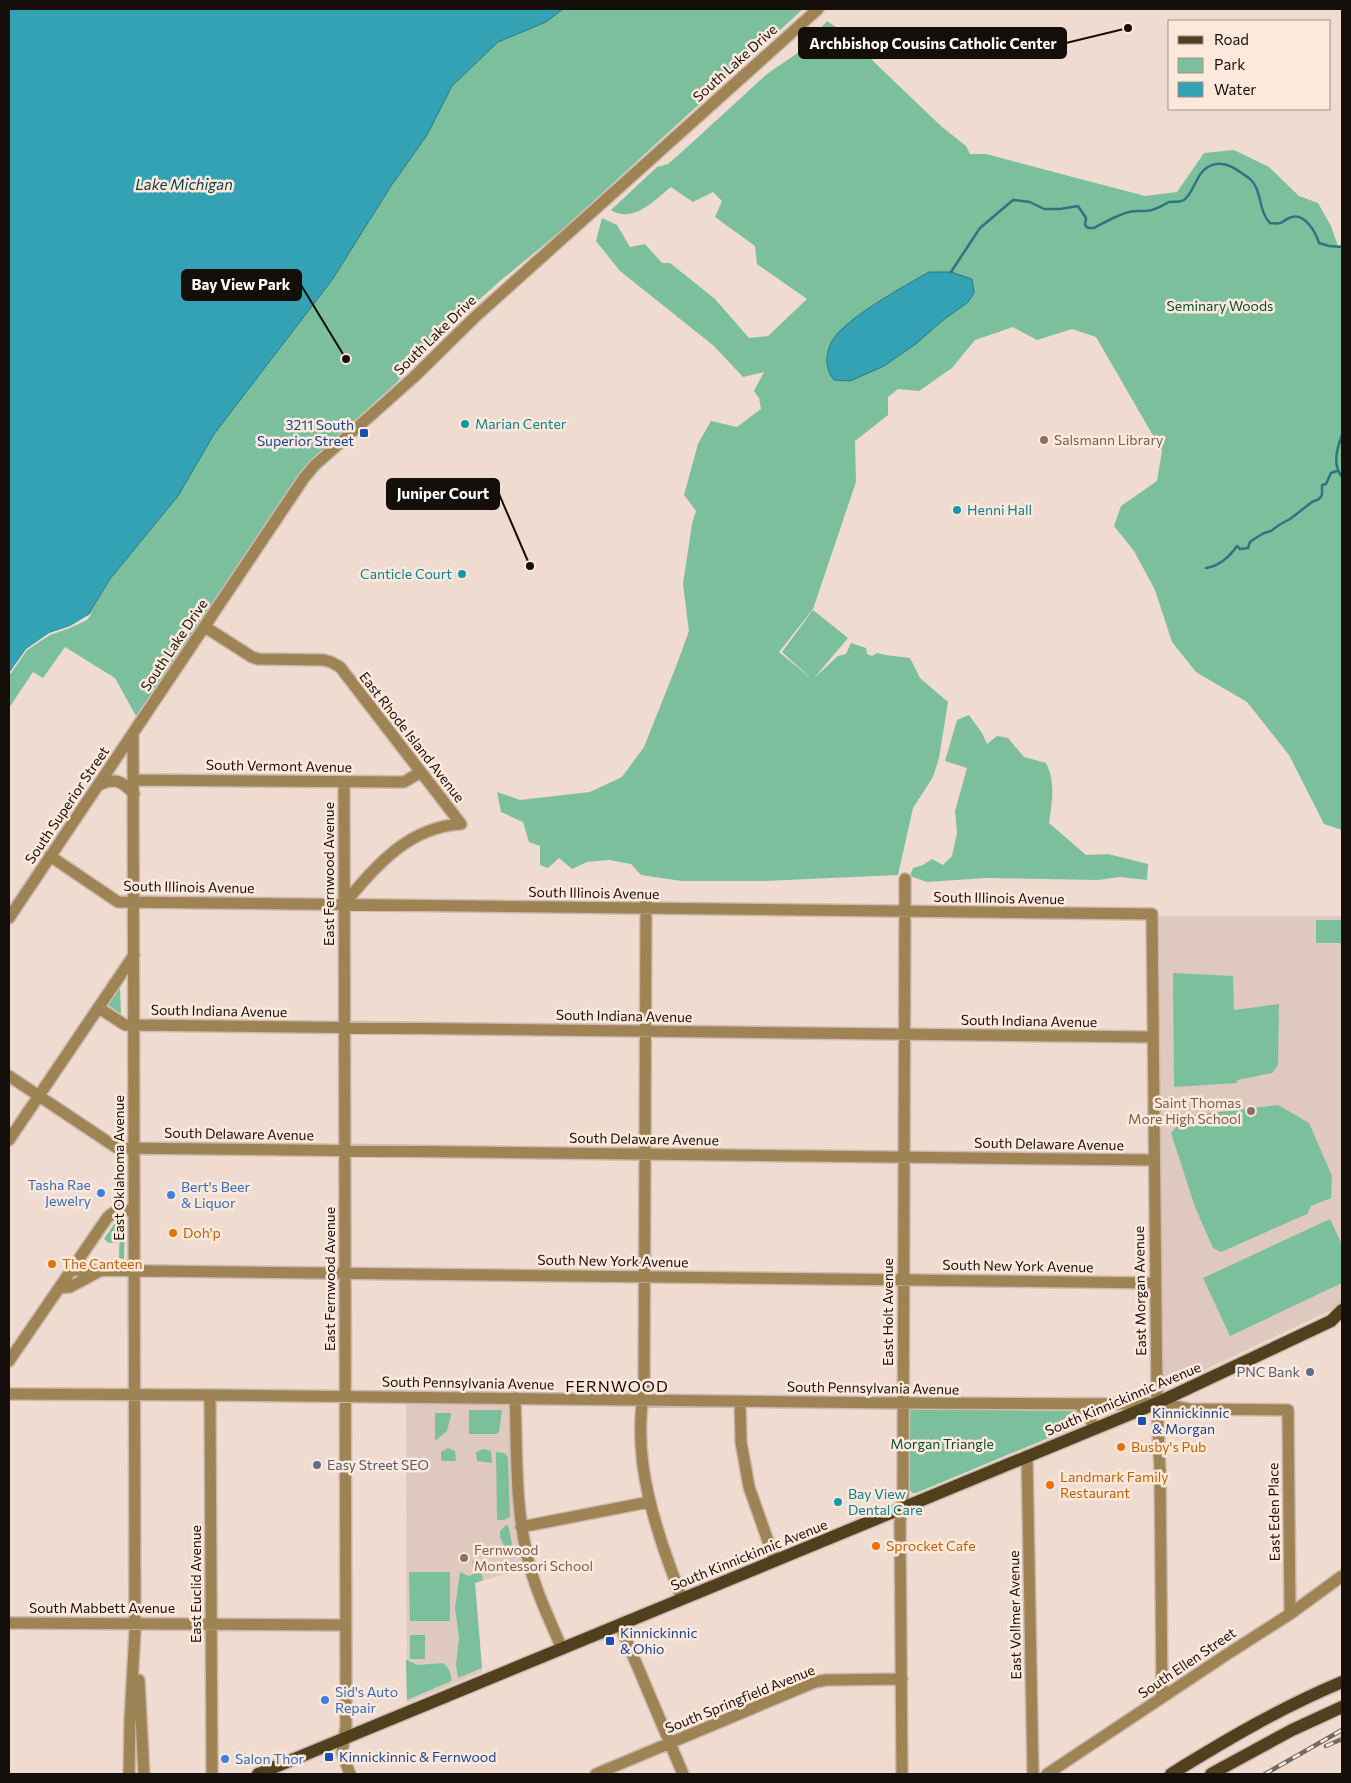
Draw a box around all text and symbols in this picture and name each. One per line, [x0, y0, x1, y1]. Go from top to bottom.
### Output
street label: South Lake Drive [689, 20, 780, 105]
legend [1168, 20, 1331, 110]
callout: Archbishop Cousins Catholic Center [799, 28, 1066, 58]
text: Road [1214, 30, 1249, 48]
text: Archbishop Cousins Catholic Center [809, 34, 1057, 52]
text: Park [1214, 55, 1245, 73]
text: Water [1214, 80, 1256, 98]
water label: Lake Michigan [135, 175, 233, 193]
callout: Bay View Park [182, 270, 301, 300]
text: Bay View Park [192, 275, 291, 293]
street label: South Lake Drive [390, 291, 479, 378]
park label: Seminary Woods [1167, 297, 1273, 314]
place label: Marian Center [475, 415, 567, 432]
place label: 3211 South Superior Street [257, 416, 354, 449]
marker: Marian Center [459, 418, 471, 430]
marker: 3211 South Superior Street [358, 427, 370, 439]
place label: Salsmann Library [1054, 431, 1163, 448]
marker: Salsmann Library [1038, 434, 1050, 446]
callout: Juniper Court [387, 479, 499, 509]
text: Juniper Court [397, 484, 489, 502]
place label: Henni Hall [967, 501, 1032, 518]
marker: Henni Hall [951, 504, 963, 516]
place label: Canticle Court [360, 565, 452, 582]
marker: Canticle Court [456, 568, 468, 580]
street label: South Lake Drive [137, 595, 211, 694]
street label: East Rhode Island Avenue [356, 668, 469, 805]
street label: South Superior Street [21, 743, 112, 867]
street label: South Vermont Avenue [206, 756, 352, 775]
street label: East Fernwood Avenue [320, 802, 337, 946]
street label: South Illinois Avenue [123, 877, 255, 896]
street label: South Illinois Avenue [528, 883, 660, 902]
street label: South Illinois Avenue [933, 888, 1065, 907]
street label: South Indiana Avenue [151, 1001, 287, 1020]
street label: South Indiana Avenue [556, 1006, 692, 1025]
street label: South Indiana Avenue [961, 1011, 1097, 1030]
place label: Saint Thomas More High School [1128, 1094, 1241, 1127]
street label: East Oklahoma Avenue [110, 1095, 127, 1241]
marker: Saint Thomas More High School [1245, 1105, 1257, 1117]
street label: South Delaware Avenue [164, 1124, 314, 1143]
street label: South Delaware Avenue [569, 1129, 719, 1148]
street label: South Delaware Avenue [974, 1134, 1124, 1153]
place label: Tasha Rae Jewelry [27, 1176, 91, 1209]
place label: Bert's Beer & Liquor [181, 1178, 250, 1211]
marker: Tasha Rae Jewelry [95, 1187, 107, 1199]
marker: Bert's Beer & Liquor [165, 1189, 177, 1201]
street label: East Fernwood Avenue [321, 1207, 338, 1351]
place label: Doh'p [183, 1224, 221, 1241]
street label: East Morgan Avenue [1130, 1226, 1149, 1356]
marker: Doh'p [167, 1227, 179, 1239]
street label: South New York Avenue [537, 1251, 689, 1270]
place label: The Canteen [62, 1255, 142, 1272]
street label: South New York Avenue [942, 1256, 1094, 1275]
marker: The Canteen [46, 1258, 58, 1270]
street label: East Holt Avenue [879, 1258, 896, 1366]
street label: South Kinnickinnic Avenue [1042, 1358, 1203, 1439]
place label: PNC Bank [1236, 1363, 1300, 1380]
marker: PNC Bank [1304, 1366, 1316, 1378]
street label: South Pennsylvania Avenue [382, 1372, 554, 1393]
district label: FERNWOOD [565, 1376, 669, 1395]
street label: South Pennsylvania Avenue [787, 1377, 959, 1398]
place label: Kinnickinnic & Morgan [1152, 1404, 1229, 1437]
marker: Kinnickinnic & Morgan [1136, 1415, 1148, 1427]
park label: Morgan Triangle [890, 1435, 994, 1452]
place label: Busby's Pub [1131, 1438, 1206, 1455]
marker: Busby's Pub [1115, 1441, 1127, 1453]
place label: Easy Street SEO [327, 1456, 429, 1473]
marker: Easy Street SEO [311, 1459, 323, 1471]
street label: East Eden Place [1264, 1462, 1283, 1562]
place label: Landmark Family Restaurant [1060, 1468, 1169, 1501]
marker: Landmark Family Restaurant [1044, 1479, 1056, 1491]
place label: Bay View Dental Care [848, 1485, 923, 1518]
marker: Bay View Dental Care [832, 1496, 844, 1508]
street label: South Kinnickinnic Avenue [668, 1515, 830, 1594]
street label: East Euclid Avenue [187, 1525, 204, 1643]
place label: Sprocket Cafe [886, 1537, 976, 1554]
marker: Sprocket Cafe [870, 1540, 882, 1552]
place label: Fernwood Montessori School [474, 1541, 593, 1574]
street label: East Vollmer Avenue [1005, 1550, 1024, 1680]
marker: Fernwood Montessori School [458, 1552, 470, 1564]
street label: South Mabbett Avenue [29, 1599, 175, 1616]
place label: Kinnickinnic & Ohio [620, 1624, 697, 1657]
street label: South Ellen Street [1135, 1624, 1239, 1701]
marker: Kinnickinnic & Ohio [604, 1635, 616, 1647]
street label: South Springfield Avenue [663, 1661, 817, 1736]
place label: Sid's Auto Repair [335, 1683, 398, 1716]
marker: Sid's Auto Repair [319, 1694, 331, 1706]
place label: Kinnickinnic & Fernwood [339, 1748, 496, 1765]
place label: Salon Thor [235, 1750, 305, 1767]
marker: Kinnickinnic & Fernwood [323, 1751, 335, 1763]
marker: Salon Thor [219, 1753, 231, 1765]

